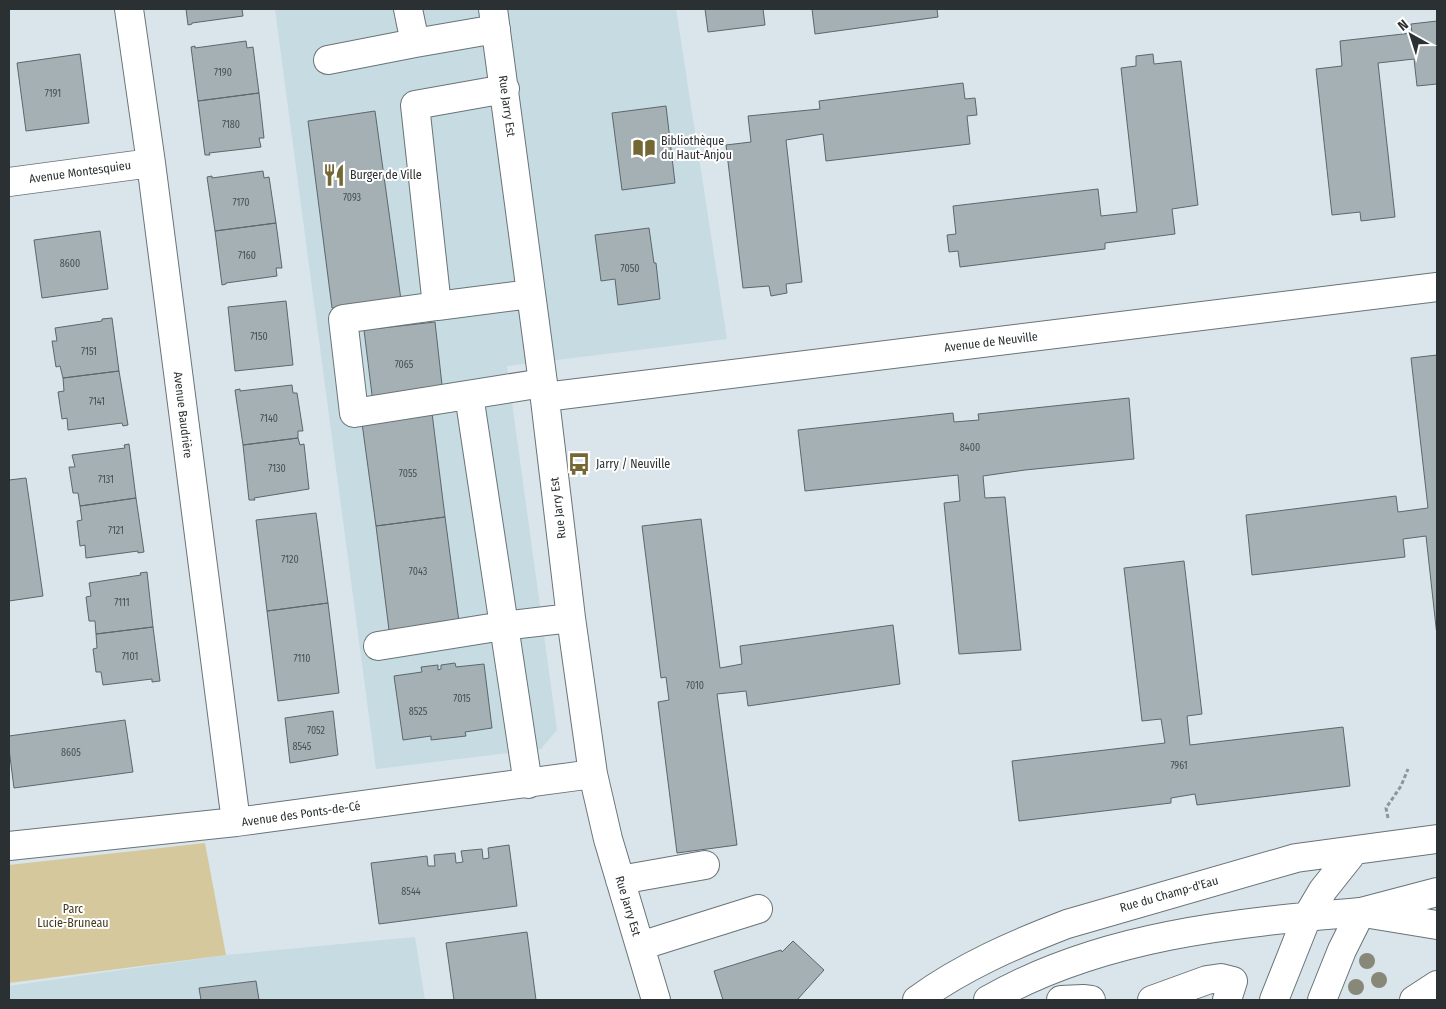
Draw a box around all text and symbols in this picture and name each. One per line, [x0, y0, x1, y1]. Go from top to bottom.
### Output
north arrow [1386, 10, 1436, 60]
text: N [1395, 16, 1412, 35]
house number: 7190 [214, 67, 232, 79]
street label: Rue Jarry Est [496, 74, 518, 138]
house number: 7191 [45, 88, 61, 100]
house number: 7180 [222, 119, 240, 131]
place label: Bibliothèque du Haut-Anjou [661, 134, 732, 162]
library icon: Bibliothèque du Haut-Anjou [631, 135, 657, 161]
street label: Avenue Montesquieu [28, 158, 132, 186]
restaurant icon: Burger de Ville [321, 162, 347, 188]
place label: Burger de Ville [350, 168, 422, 182]
house number: 7093 [343, 192, 362, 204]
house number: 7170 [233, 197, 249, 209]
house number: 7160 [238, 250, 256, 262]
house number: 8600 [60, 258, 80, 270]
house number: 7050 [621, 263, 639, 275]
street label: Avenue de Neuville [943, 329, 1039, 355]
house number: 7150 [250, 331, 268, 343]
house number: 7151 [81, 346, 97, 358]
house number: 7065 [395, 359, 414, 371]
street label: Avenue Baudrière [171, 371, 195, 459]
house number: 7141 [89, 396, 105, 408]
house number: 7140 [260, 413, 278, 425]
house number: 8400 [960, 442, 980, 454]
bus stop icon: Jarry / Neuville [566, 451, 592, 477]
place label: Jarry / Neuville [596, 457, 670, 471]
house number: 7130 [268, 463, 286, 475]
house number: 7055 [399, 468, 418, 480]
house number: 7131 [98, 474, 114, 486]
street label: Rue Jarry Est [547, 476, 569, 540]
house number: 7121 [108, 525, 124, 537]
house number: 7120 [281, 554, 299, 566]
house number: 7043 [409, 566, 428, 578]
house number: 7111 [114, 597, 130, 609]
house number: 7101 [122, 651, 138, 663]
house number: 7110 [294, 653, 310, 665]
house number: 7010 [686, 680, 704, 692]
house number: 7015 [453, 693, 471, 705]
house number: 8525 [409, 706, 428, 718]
house number: 7052 [307, 725, 326, 737]
house number: 8545 [293, 741, 312, 753]
house number: 8605 [61, 747, 81, 759]
house number: 7961 [1170, 760, 1188, 772]
street label: Avenue des Ponts-de-Cé [241, 799, 361, 829]
street label: Rue du Champ-d'Eau [1118, 873, 1220, 915]
street label: Rue Jarry Est [612, 874, 644, 938]
house number: 8544 [401, 886, 421, 898]
park label: Parc Lucie-Bruneau [37, 902, 109, 930]

